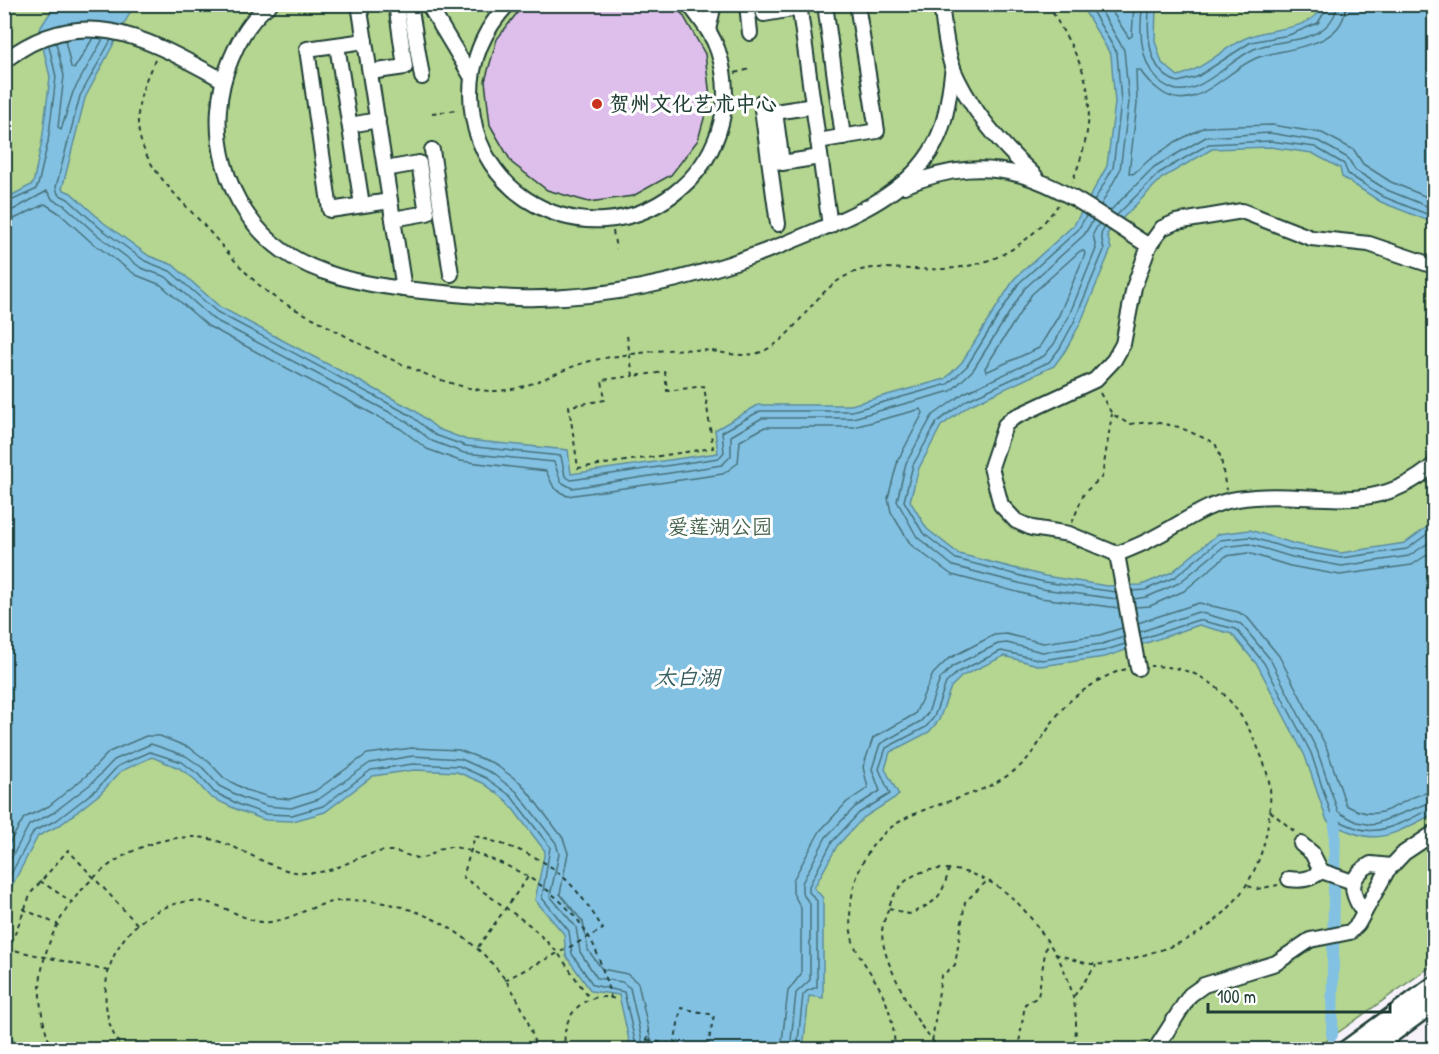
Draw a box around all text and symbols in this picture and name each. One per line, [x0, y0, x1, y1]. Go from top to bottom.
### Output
place label: 贺州文化艺术中心 [609, 89, 777, 118]
marker: 贺州文化艺术中心 [590, 97, 604, 111]
park label: 爱莲湖公园 [668, 512, 773, 541]
water label: 太白湖 [654, 662, 722, 692]
scale bar [1208, 976, 1390, 1014]
text: 100 m [1217, 984, 1256, 1009]

